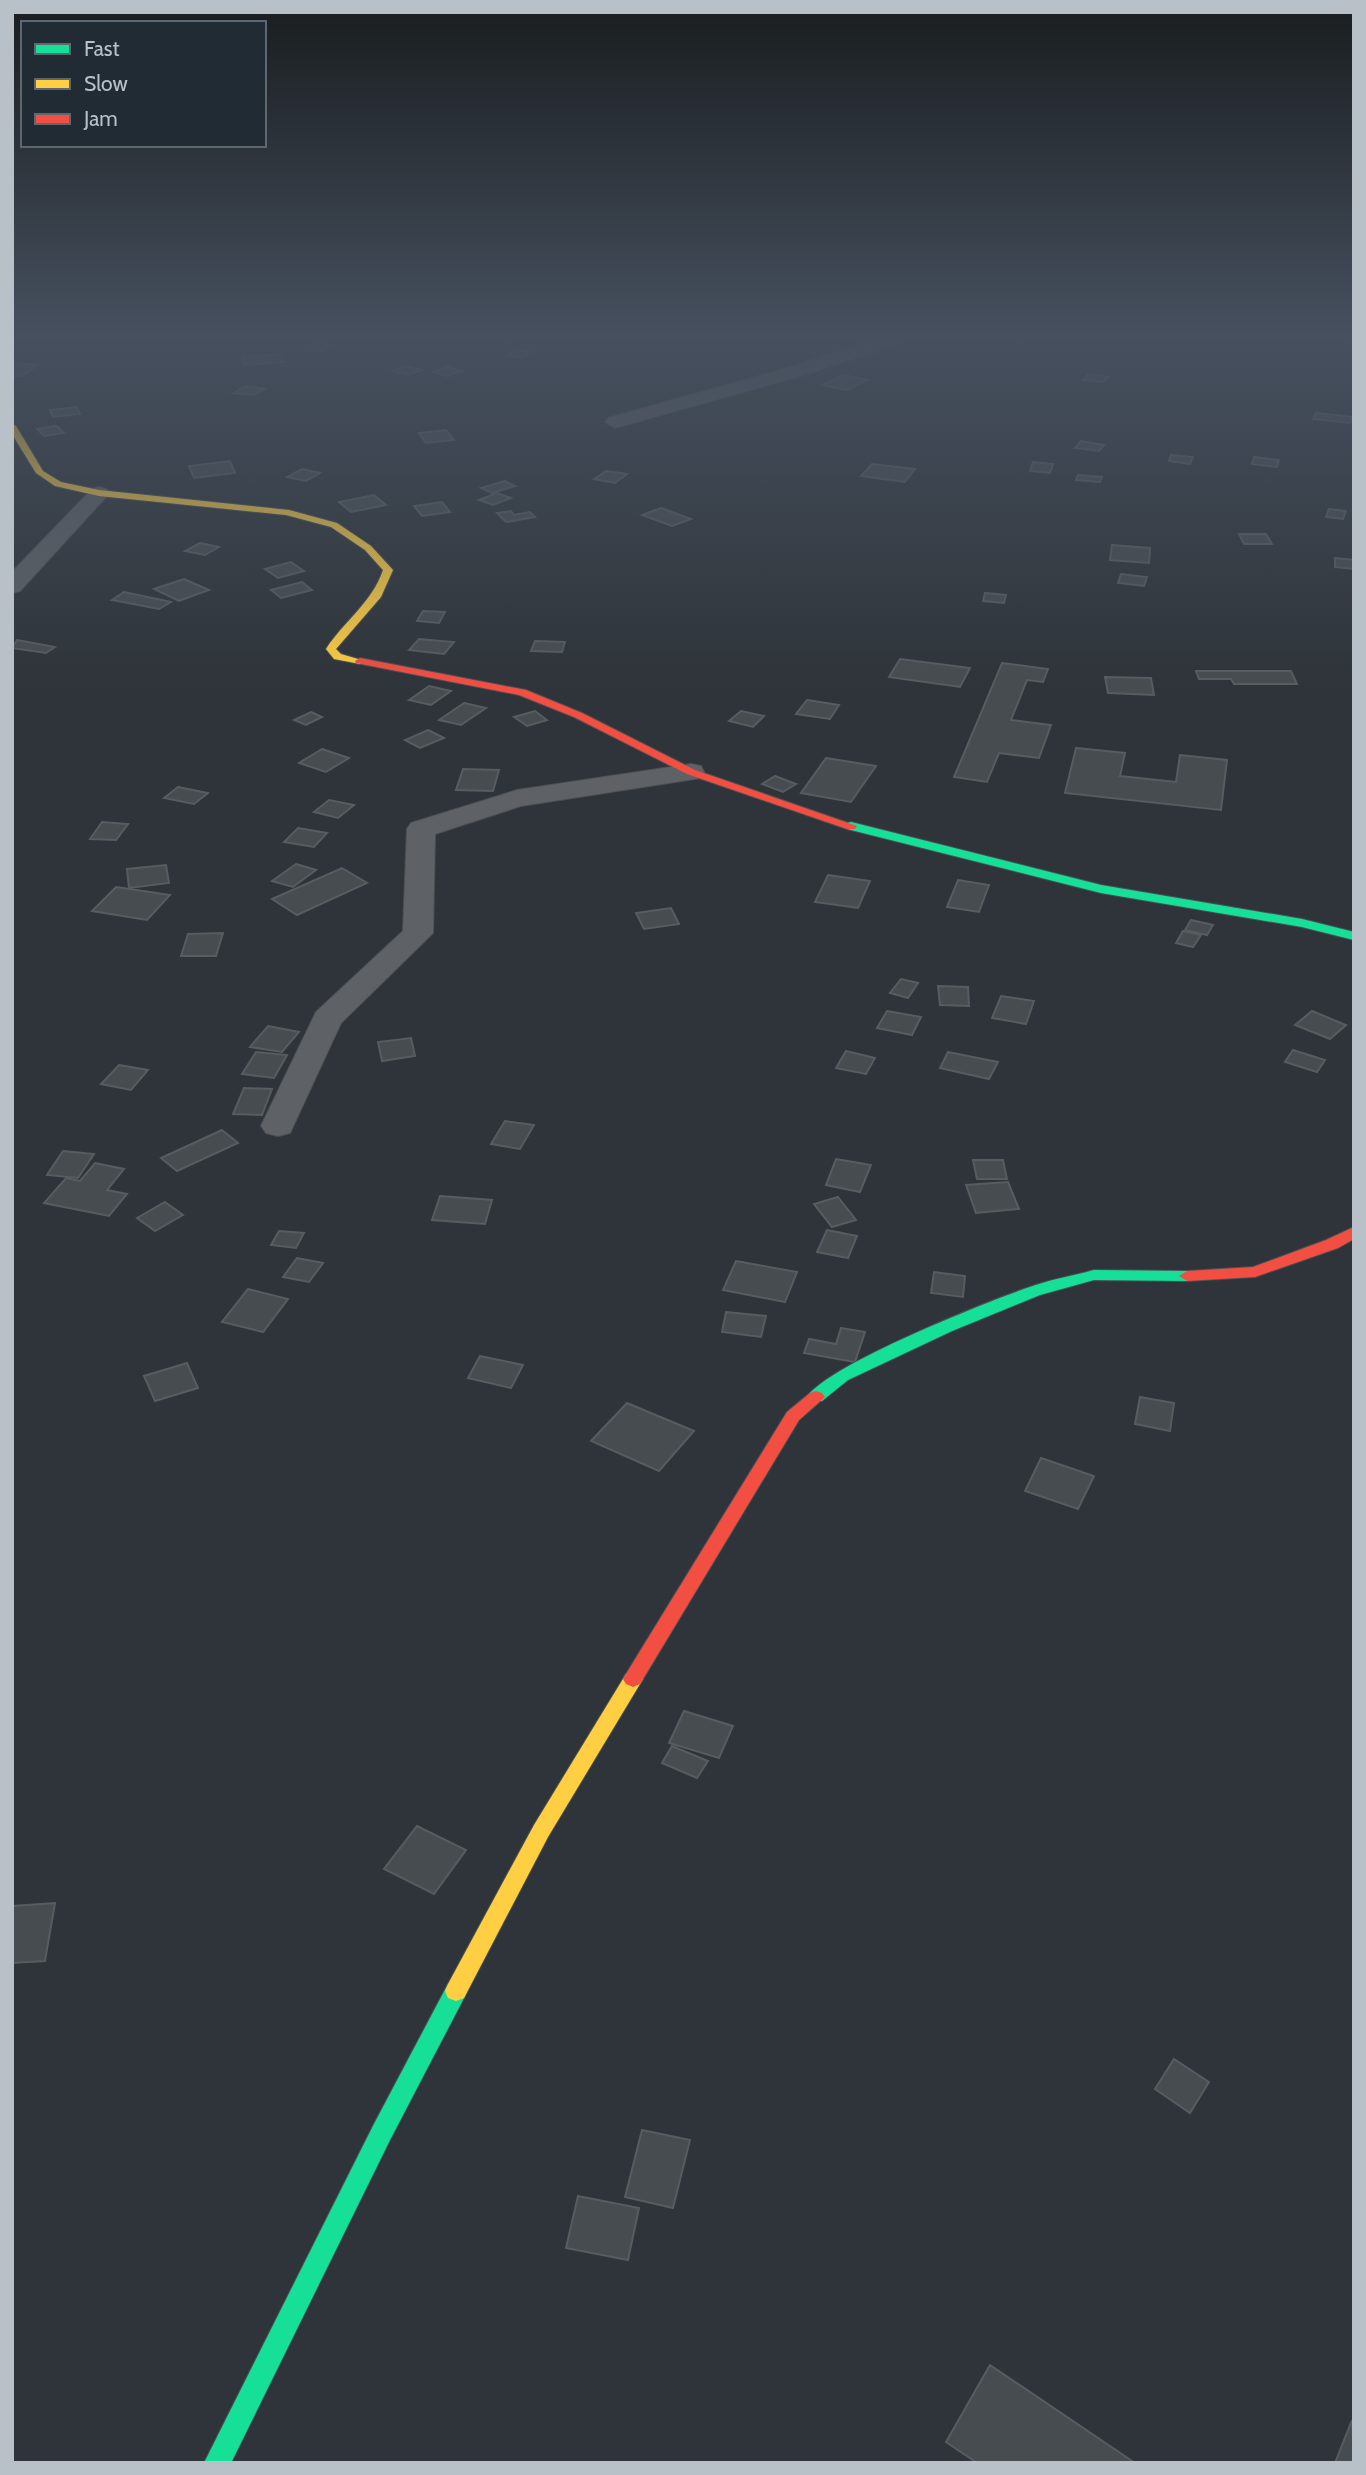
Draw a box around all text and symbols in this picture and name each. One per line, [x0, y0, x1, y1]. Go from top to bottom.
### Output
legend [21, 21, 266, 147]
text: Fast [84, 36, 120, 61]
text: Slow [84, 71, 128, 96]
text: Jam [83, 106, 118, 131]

